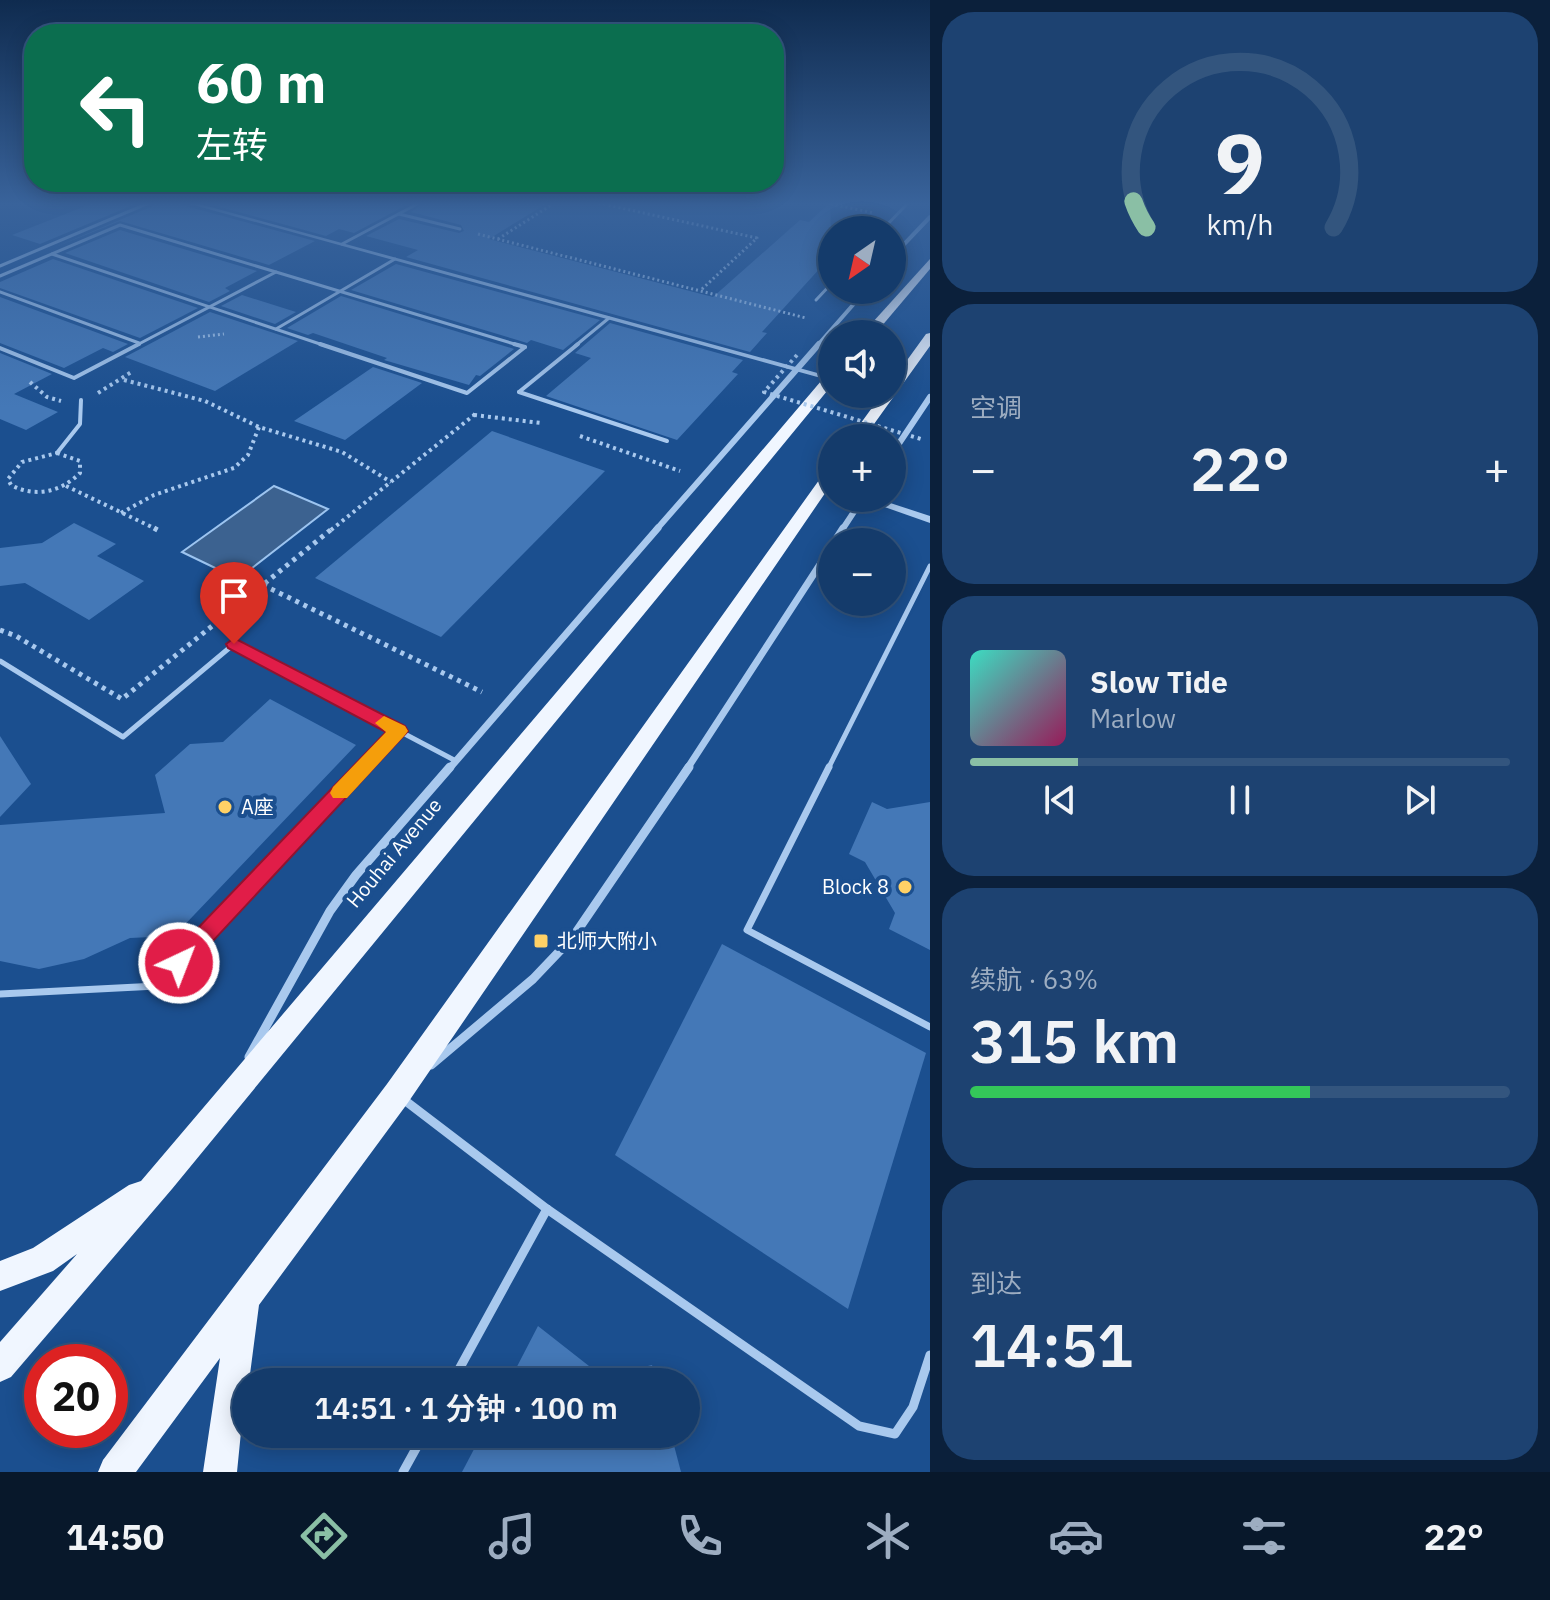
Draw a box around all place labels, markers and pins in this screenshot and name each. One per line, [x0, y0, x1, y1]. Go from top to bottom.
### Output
pin [200, 562, 268, 644]
place label: A座 [241, 793, 274, 820]
marker: A座 [216, 798, 234, 816]
place label: Block 8 [822, 873, 889, 900]
marker: Block 8 [896, 878, 914, 896]
place label: 北师大附小 [557, 927, 657, 954]
marker: 北师大附小 [532, 932, 550, 950]

